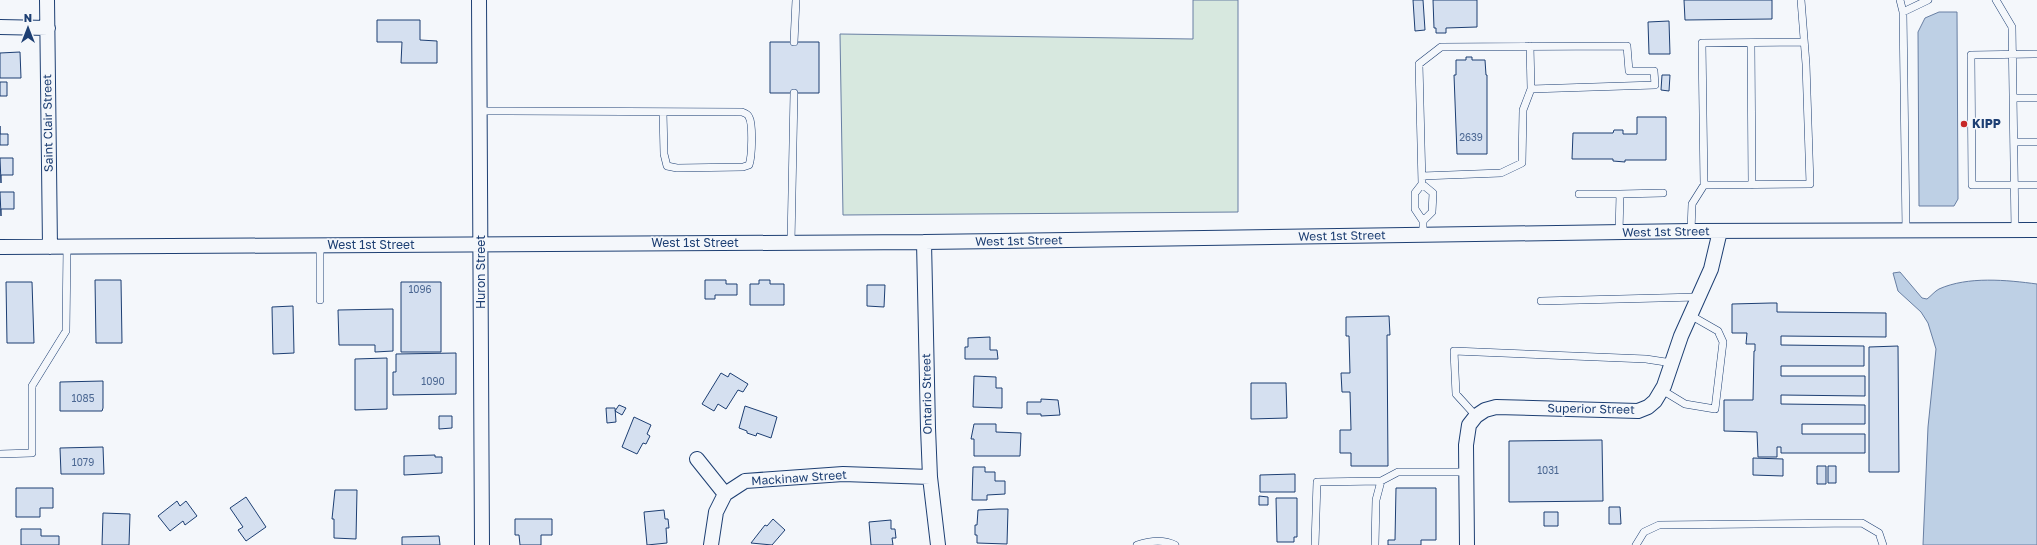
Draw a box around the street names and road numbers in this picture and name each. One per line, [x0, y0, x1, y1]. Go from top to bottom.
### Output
street label: Saint Clair Street [39, 74, 56, 172]
street label: West 1st Street [1622, 223, 1710, 240]
street label: West 1st Street [1298, 227, 1386, 244]
street label: West 1st Street [975, 232, 1063, 249]
street label: Huron Street [473, 235, 488, 309]
street label: West 1st Street [651, 235, 739, 250]
street label: West 1st Street [327, 237, 415, 252]
street label: Ontario Street [918, 353, 935, 435]
street label: Superior Street [1547, 400, 1635, 417]
street label: Mackinaw Street [751, 467, 848, 488]

